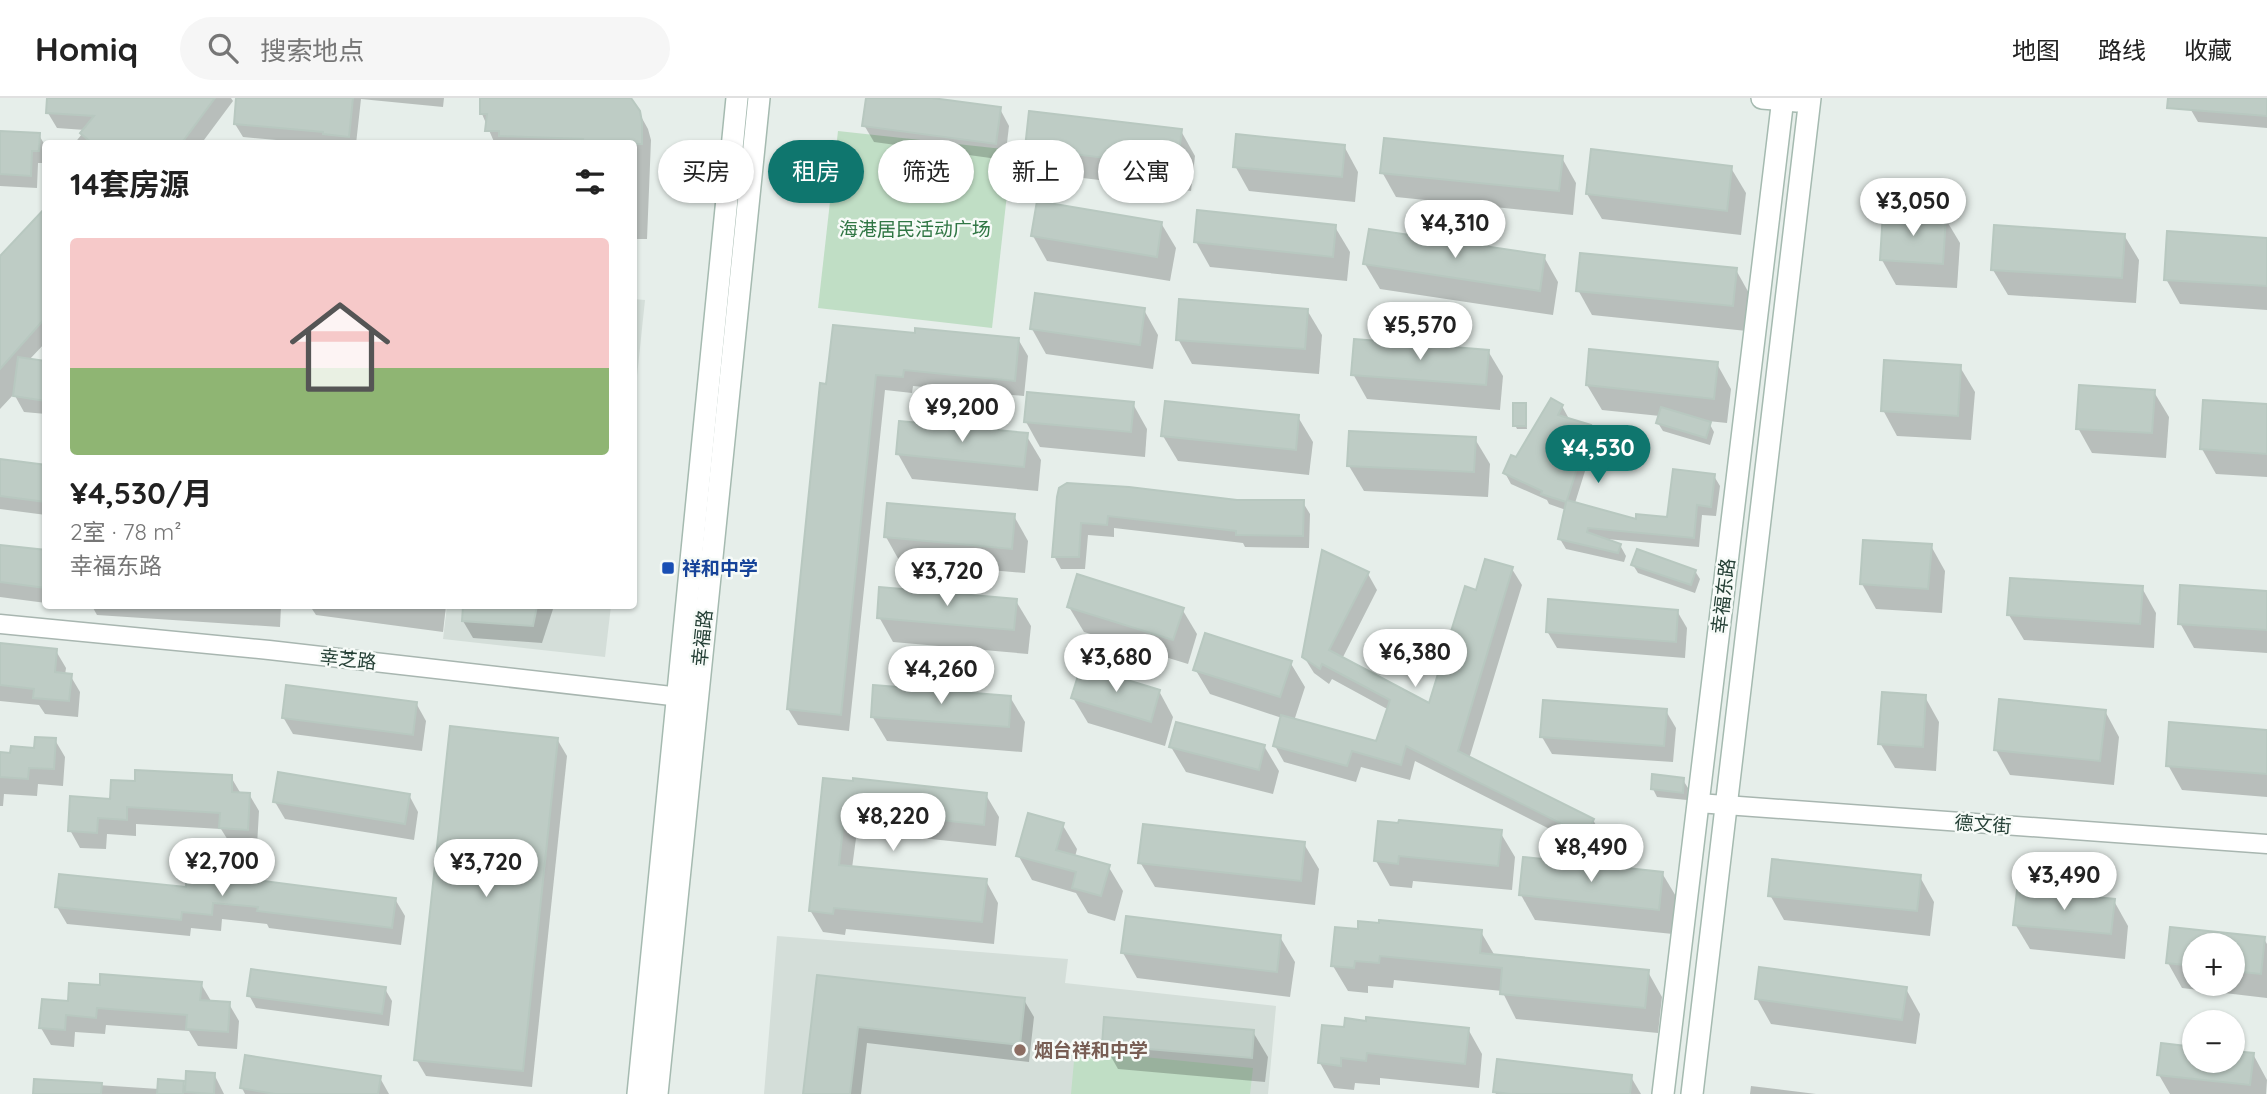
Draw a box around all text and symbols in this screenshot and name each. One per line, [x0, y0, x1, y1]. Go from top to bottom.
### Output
search box [180, 17, 670, 80]
text: Homiq [35, 28, 138, 69]
icon: search [204, 29, 242, 67]
text: 搜索地点 [260, 34, 364, 67]
text: 地图 [2012, 35, 2060, 65]
text: 路线 [2098, 35, 2146, 65]
text: 收藏 [2184, 35, 2232, 65]
chip: 买房 [658, 140, 754, 203]
chip: 租房 [768, 140, 864, 203]
chip: 筛选 [878, 140, 974, 203]
chip: 新上 [988, 140, 1084, 203]
chip: 公寓 [1098, 140, 1194, 203]
icon: filters [571, 163, 609, 201]
text: 14套房源 [70, 165, 189, 203]
pin: ¥3,050 [1856, 178, 1970, 238]
text: ¥3,050 [1876, 186, 1950, 215]
pin: ¥4,310 [1398, 200, 1512, 260]
text: ¥4,310 [1421, 208, 1489, 237]
park label: 海港居民活动广场 [839, 217, 991, 241]
icon: home [277, 284, 403, 410]
pin: ¥5,570 [1363, 302, 1477, 362]
text: ¥5,570 [1383, 310, 1457, 339]
pin: ¥9,200 [905, 384, 1019, 444]
text: ¥9,200 [925, 392, 999, 421]
pin: ¥4,530 [1541, 426, 1655, 485]
text: ¥4,530 [1561, 433, 1635, 462]
text: ¥4,530/月 [70, 474, 213, 512]
text: 2室 · 78 m² [70, 517, 182, 546]
pin: ¥3,720 [890, 548, 1004, 608]
text: 幸福东路 [70, 551, 162, 580]
place label: 祥和中学 [682, 556, 758, 580]
text: ¥3,720 [911, 556, 983, 585]
street label: 幸福东路 [1706, 557, 1740, 635]
marker: 祥和中学 [660, 560, 676, 576]
street label: 幸福路 [687, 608, 717, 668]
pin: ¥6,380 [1358, 630, 1472, 689]
pin: ¥3,680 [1059, 634, 1173, 694]
text: ¥6,380 [1379, 637, 1451, 666]
text: ¥3,680 [1080, 642, 1152, 671]
street label: 幸芝路 [318, 644, 378, 674]
pin: ¥4,260 [884, 646, 998, 706]
text: ¥4,260 [904, 654, 978, 683]
pin: ¥8,220 [836, 794, 950, 853]
text: ¥8,220 [857, 801, 929, 830]
street label: 德文街 [1954, 810, 2012, 838]
pin: ¥8,490 [1534, 824, 1648, 884]
text: ¥8,490 [1555, 832, 1627, 861]
pin: ¥2,700 [165, 838, 279, 898]
pin: ¥3,720 [429, 840, 543, 899]
text: ¥2,700 [185, 846, 259, 875]
text: ¥3,720 [450, 847, 522, 876]
pin: ¥3,490 [2007, 852, 2121, 912]
text: ¥3,490 [2028, 860, 2100, 889]
map controls [2182, 933, 2245, 1073]
button: + [2182, 933, 2245, 996]
button: − [2182, 1010, 2245, 1073]
place label: 烟台祥和中学 [1034, 1038, 1148, 1062]
marker: 烟台祥和中学 [1012, 1042, 1028, 1058]

